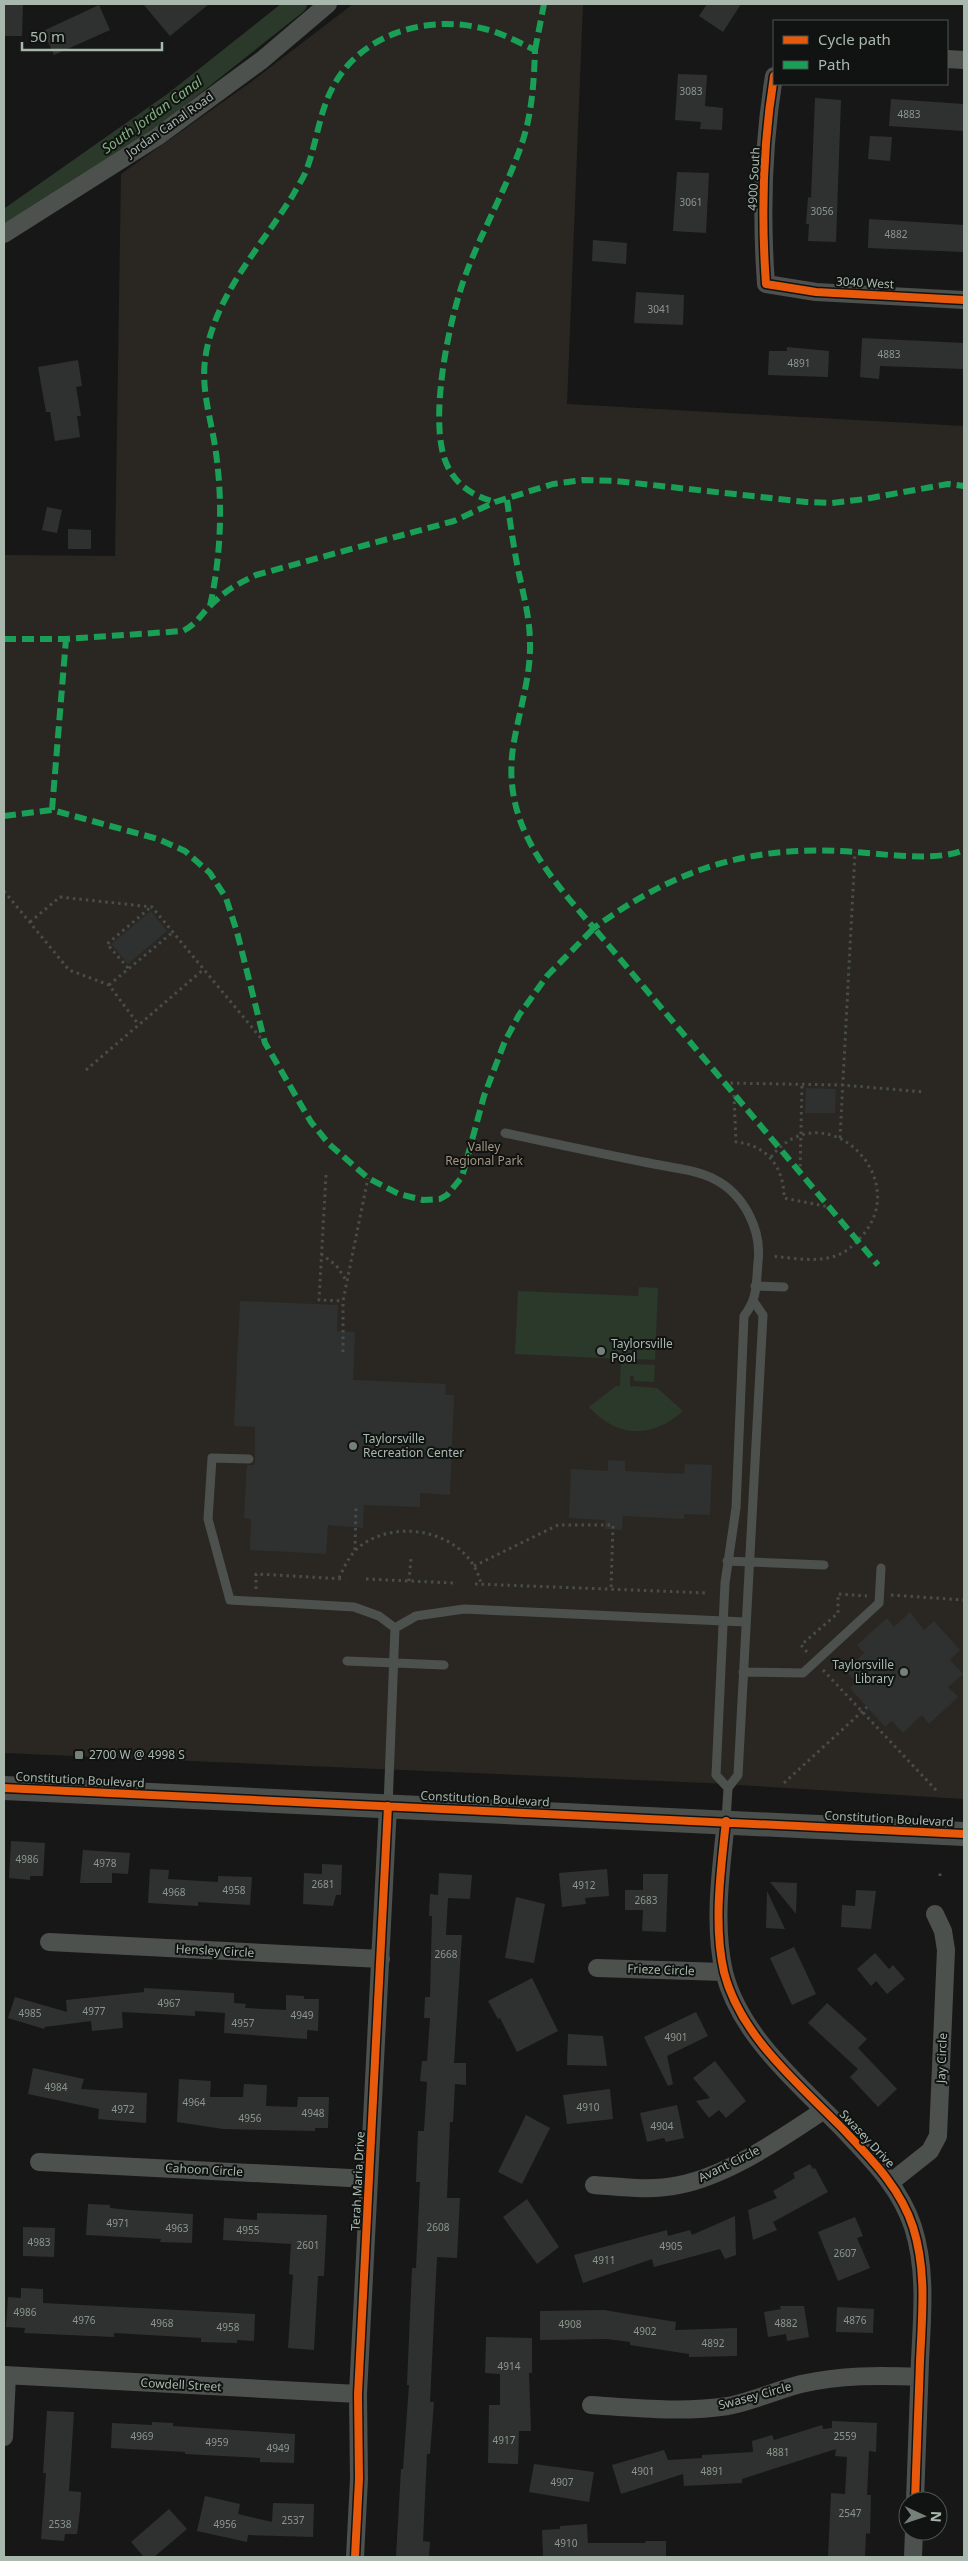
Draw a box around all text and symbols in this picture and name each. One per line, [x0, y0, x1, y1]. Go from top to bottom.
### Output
scale bar [22, 20, 162, 52]
legend [773, 20, 948, 85]
text: 50 m [30, 26, 65, 46]
text: Cycle path [818, 29, 891, 49]
text: Path [818, 54, 850, 74]
water label: South Jordan Canal [98, 71, 206, 158]
house number: 3083 [680, 84, 703, 98]
street label: Jordan Canal Road [122, 88, 217, 162]
house number: 4883 [898, 107, 921, 121]
street label: 4900 South [743, 147, 764, 211]
house number: 3061 [680, 195, 702, 209]
house number: 3056 [811, 204, 834, 218]
house number: 4882 [885, 227, 908, 241]
street label: 3040 West [835, 272, 895, 293]
house number: 3041 [648, 302, 670, 316]
house number: 4883 [878, 347, 901, 361]
house number: 4891 [788, 356, 810, 370]
park label: Valley Regional Park [445, 1138, 523, 1169]
place label: Taylorsville Pool [611, 1335, 673, 1366]
marker: Taylorsville Pool [595, 1345, 607, 1357]
place label: Taylorsville Recreation Center [363, 1430, 464, 1461]
marker: Taylorsville Recreation Center [347, 1440, 359, 1452]
place label: Taylorsville Library [832, 1656, 895, 1687]
marker: Taylorsville Library [898, 1666, 910, 1678]
place label: 2700 W @ 4998 S [89, 1746, 185, 1763]
marker: 2700 W @ 4998 S [73, 1749, 85, 1761]
street label: Constitution Boulevard [15, 1768, 145, 1791]
street label: Constitution Boulevard [420, 1787, 550, 1810]
street label: Constitution Boulevard [824, 1807, 954, 1830]
house number: 4986 [16, 1852, 39, 1866]
house number: 4978 [94, 1856, 117, 1870]
house number: 2681 [312, 1877, 334, 1891]
house number: 4912 [573, 1878, 596, 1892]
house number: 4958 [223, 1883, 246, 1897]
house number: 4968 [163, 1885, 186, 1899]
house number: 2683 [635, 1893, 658, 1907]
street label: Hensley Circle [175, 1940, 255, 1961]
house number: 2668 [435, 1947, 458, 1961]
street label: Frieze Circle [627, 1960, 695, 1979]
house number: 4967 [158, 1996, 181, 2010]
house number: 4977 [83, 2004, 106, 2018]
house number: 4985 [19, 2006, 42, 2020]
house number: 4949 [291, 2008, 314, 2022]
house number: 4957 [232, 2016, 255, 2030]
house number: 4901 [665, 2030, 687, 2044]
street label: Jay Circle [932, 2032, 951, 2084]
house number: 4984 [45, 2080, 68, 2094]
house number: 4964 [183, 2095, 206, 2109]
house number: 4910 [577, 2100, 600, 2114]
house number: 4972 [112, 2102, 135, 2116]
house number: 4948 [302, 2106, 325, 2120]
street label: Swasey Drive [836, 2106, 899, 2172]
house number: 4956 [239, 2111, 262, 2125]
house number: 4904 [651, 2119, 674, 2133]
street label: Terah Maria Drive [346, 2130, 369, 2231]
street label: Avant Circle [695, 2141, 763, 2186]
street label: Cahoon Circle [165, 2159, 244, 2180]
house number: 4971 [107, 2216, 129, 2230]
house number: 2608 [427, 2220, 450, 2234]
house number: 4963 [166, 2221, 189, 2235]
house number: 4955 [237, 2223, 260, 2237]
house number: 4983 [28, 2235, 51, 2249]
house number: 2601 [297, 2238, 319, 2252]
house number: 4905 [660, 2239, 683, 2253]
house number: 2607 [834, 2246, 857, 2260]
house number: 4911 [593, 2253, 615, 2267]
house number: 4986 [14, 2305, 37, 2319]
house number: 4976 [73, 2313, 96, 2327]
house number: 4876 [844, 2313, 867, 2327]
house number: 4968 [151, 2316, 174, 2330]
house number: 4882 [775, 2316, 798, 2330]
house number: 4908 [559, 2317, 582, 2331]
house number: 4958 [217, 2320, 240, 2334]
house number: 4902 [634, 2324, 657, 2338]
house number: 4892 [702, 2336, 725, 2350]
house number: 4914 [498, 2359, 521, 2373]
street label: Cowdell Street [140, 2374, 223, 2395]
street label: Swasey Circle [716, 2378, 794, 2413]
house number: 4969 [131, 2429, 154, 2443]
house number: 2559 [834, 2429, 857, 2443]
house number: 4917 [493, 2433, 516, 2447]
house number: 4959 [206, 2435, 229, 2449]
house number: 4949 [267, 2441, 290, 2455]
house number: 4881 [767, 2445, 789, 2459]
house number: 4901 [632, 2464, 654, 2478]
house number: 4891 [701, 2464, 723, 2478]
house number: 4907 [551, 2475, 574, 2489]
north arrow [898, 2491, 948, 2541]
house number: 2547 [839, 2506, 862, 2520]
text: N [927, 2511, 946, 2523]
house number: 2537 [282, 2513, 305, 2527]
house number: 2538 [49, 2517, 72, 2531]
house number: 4956 [214, 2517, 237, 2531]
house number: 4910 [555, 2536, 578, 2550]

